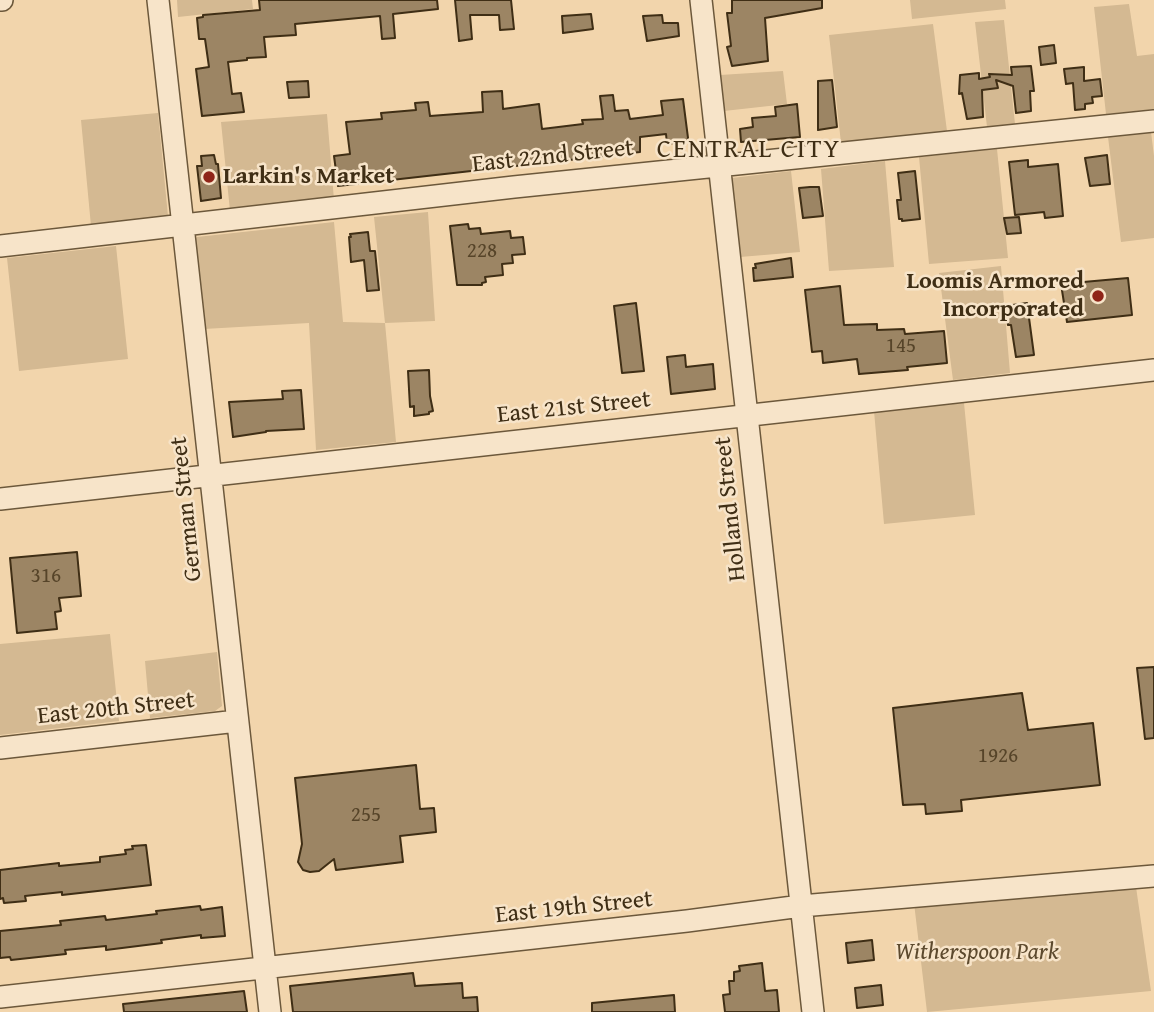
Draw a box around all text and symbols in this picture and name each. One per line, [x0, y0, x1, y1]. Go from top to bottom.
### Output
street label: East 22nd Street [471, 134, 635, 180]
district label: CENTRAL CITY [658, 134, 840, 166]
place label: Larkin's Market [223, 163, 394, 191]
marker: Larkin's Market [201, 169, 217, 185]
house number: 228 [467, 239, 497, 265]
place label: Loomis Armored Incorporated [906, 268, 1084, 324]
marker: Loomis Armored Incorporated [1090, 288, 1106, 304]
house number: 145 [886, 334, 916, 360]
street label: East 21st Street [496, 386, 652, 430]
street label: German Street [165, 435, 209, 583]
street label: Holland Street [709, 435, 753, 583]
house number: 316 [31, 564, 61, 590]
street label: East 20th Street [36, 686, 196, 732]
house number: 1926 [978, 744, 1018, 770]
house number: 255 [351, 803, 381, 829]
street label: East 19th Street [494, 885, 654, 931]
park label: Witherspoon Park [895, 939, 1059, 967]

